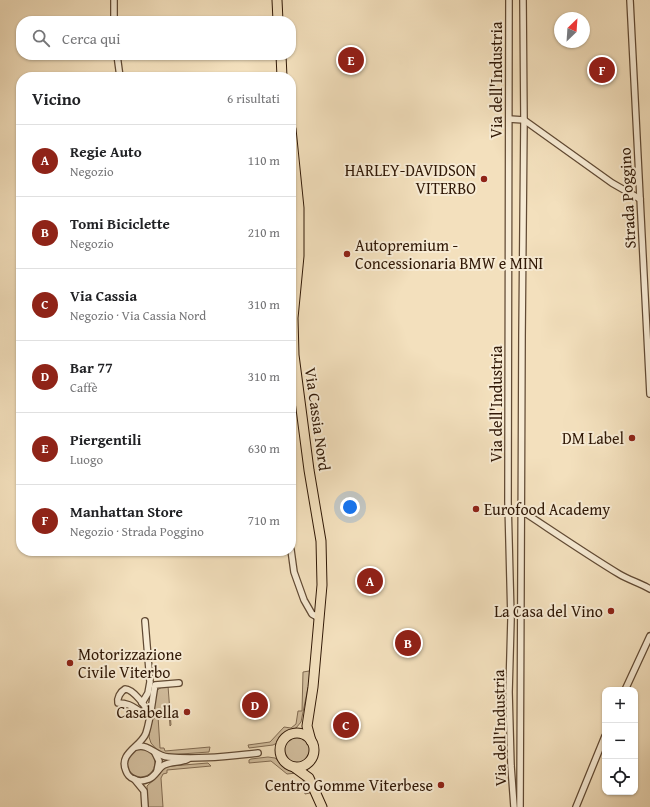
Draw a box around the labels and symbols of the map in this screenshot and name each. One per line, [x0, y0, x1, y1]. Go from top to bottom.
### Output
north arrow [554, 12, 590, 48]
street label: Via dell'Industria [484, 21, 508, 138]
pin: E [338, 45, 364, 75]
pin: F [589, 55, 615, 85]
street label: Strada Poggino [612, 147, 642, 249]
place label: HARLEY-DAVIDSON VITERBO [345, 158, 477, 200]
marker: HARLEY-DAVIDSON VITERBO [479, 174, 489, 184]
place label: Autopremium - Concessionaria BMW e MINI [355, 233, 543, 275]
marker: Autopremium - Concessionaria BMW e MINI [342, 249, 352, 259]
street label: Via dell'Industria [484, 345, 508, 462]
street label: Via Cassia Nord [299, 366, 337, 473]
place label: DM Label [562, 426, 625, 450]
marker: DM Label [627, 433, 637, 443]
your location [340, 497, 360, 517]
place label: Eurofood Academy [484, 497, 610, 521]
marker: Eurofood Academy [471, 504, 481, 514]
pin: A [357, 566, 383, 596]
place label: La Casa del Vino [494, 599, 603, 623]
marker: La Casa del Vino [606, 606, 616, 616]
pin: B [395, 628, 421, 658]
place label: Motorizzazione Civile Viterbo [78, 642, 182, 684]
marker: Motorizzazione Civile Viterbo [65, 658, 75, 668]
street label: Via dell'Industria [486, 669, 512, 787]
pin: D [242, 690, 268, 720]
place label: Casabella [116, 700, 179, 724]
marker: Casabella [182, 707, 192, 717]
pin: C [333, 710, 359, 740]
place label: Centro Gomme Viterbese [265, 773, 433, 797]
marker: Centro Gomme Viterbese [436, 780, 446, 790]

